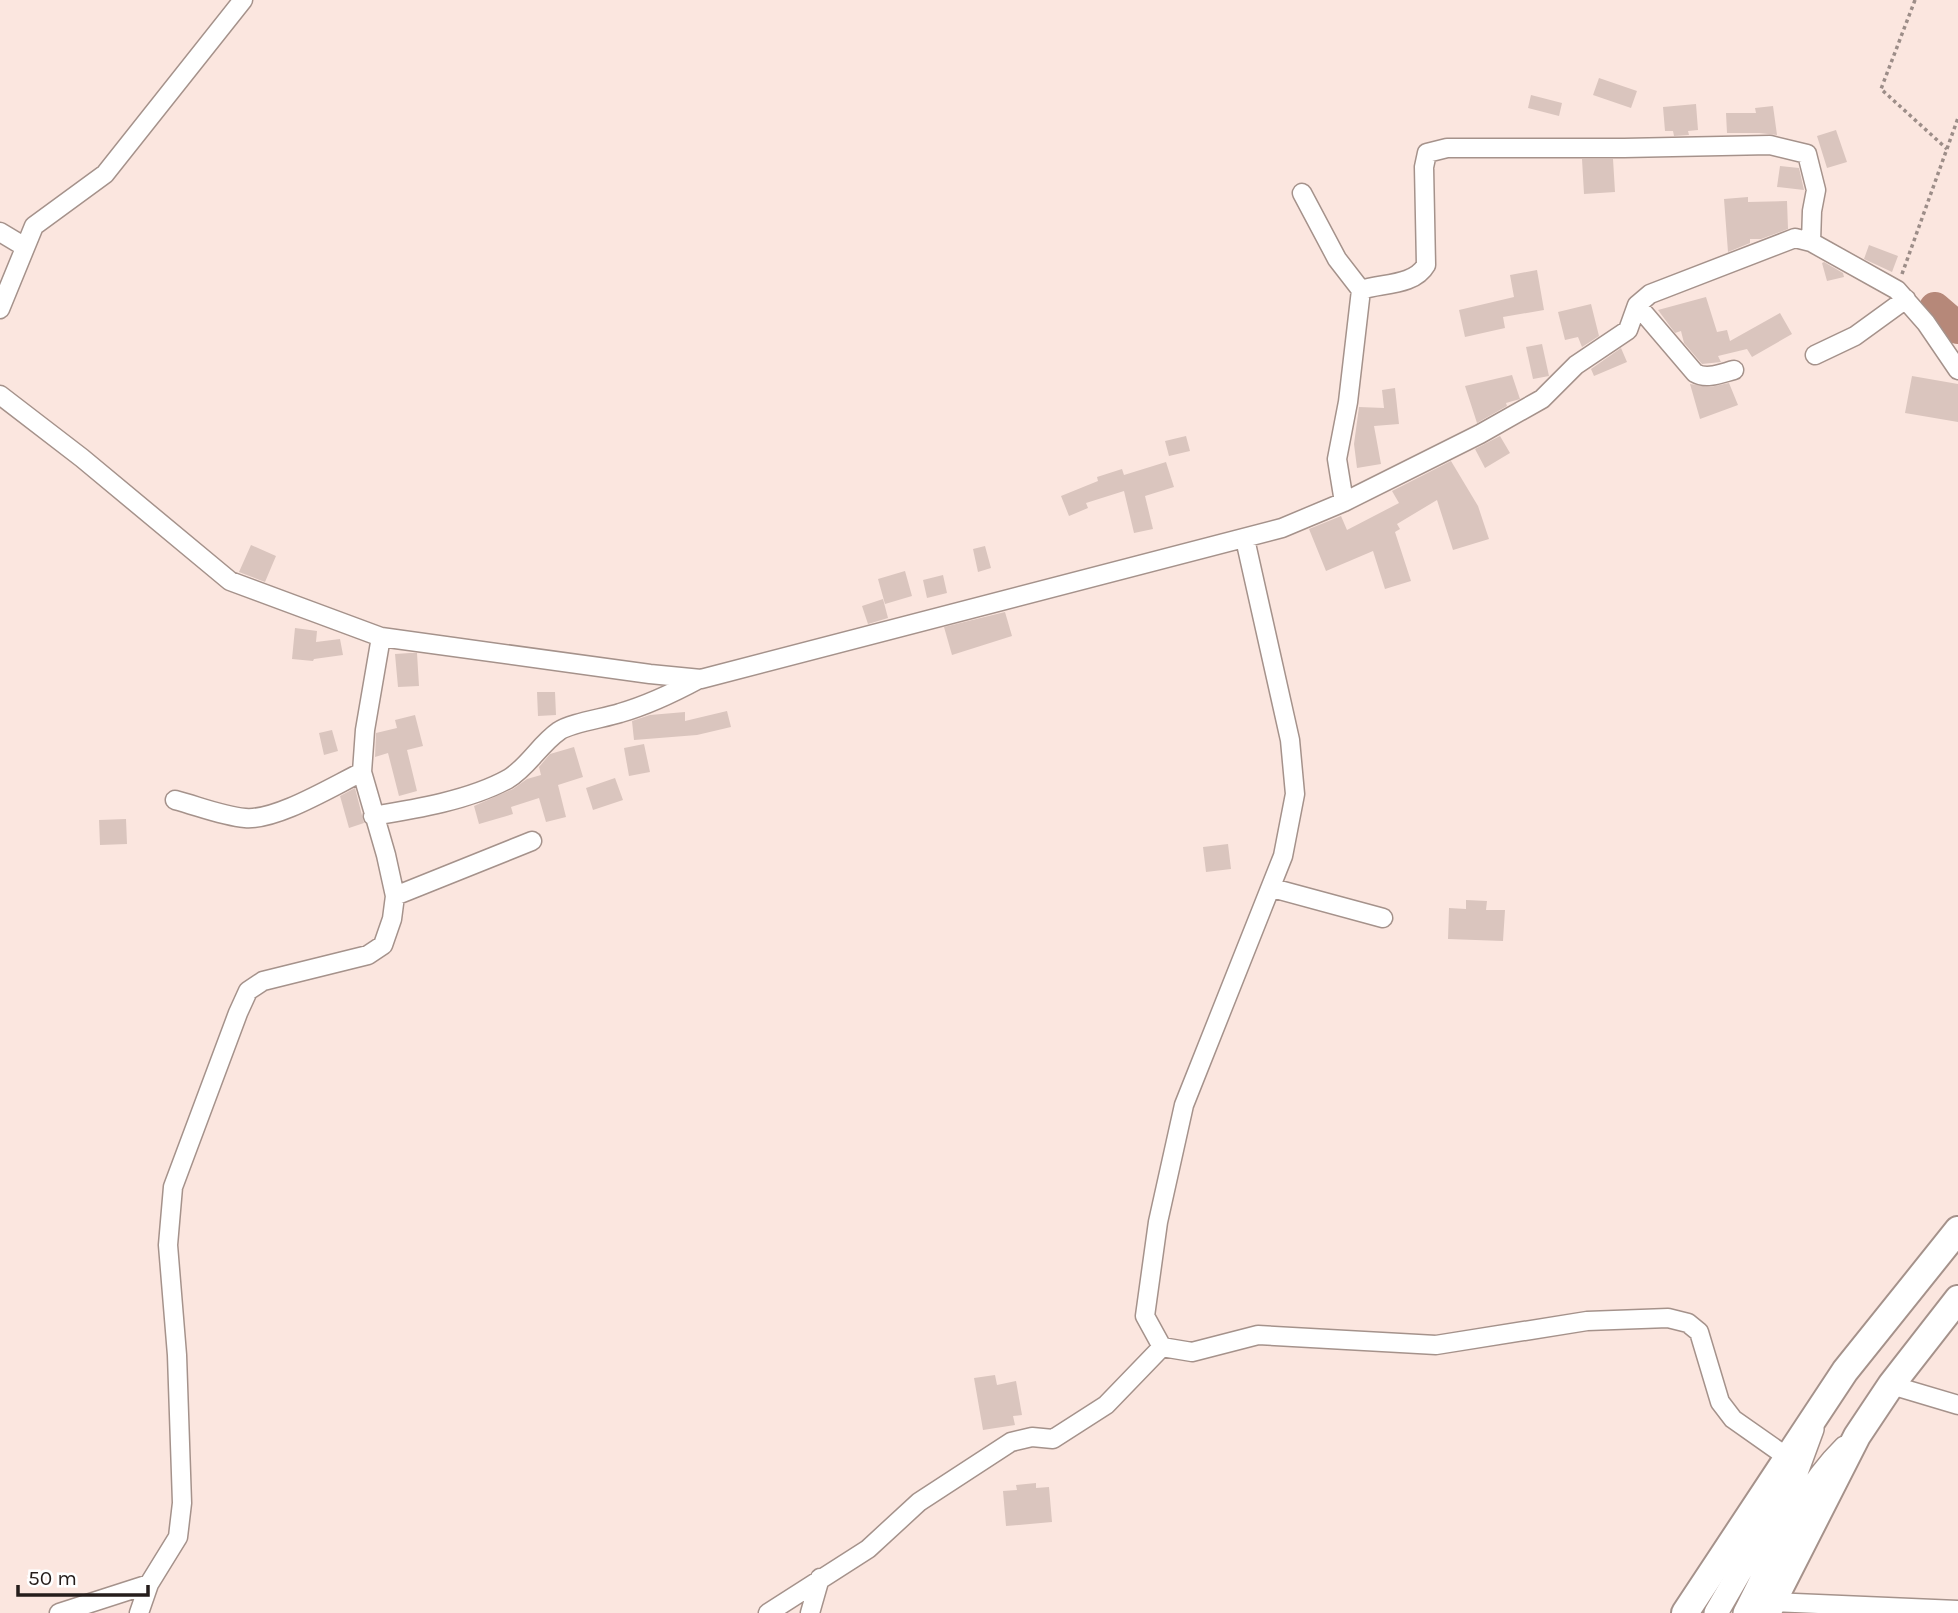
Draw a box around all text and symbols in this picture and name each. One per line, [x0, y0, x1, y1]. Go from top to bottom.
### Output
scale bar [18, 1554, 147, 1598]
text: 50 m [28, 1566, 77, 1590]

